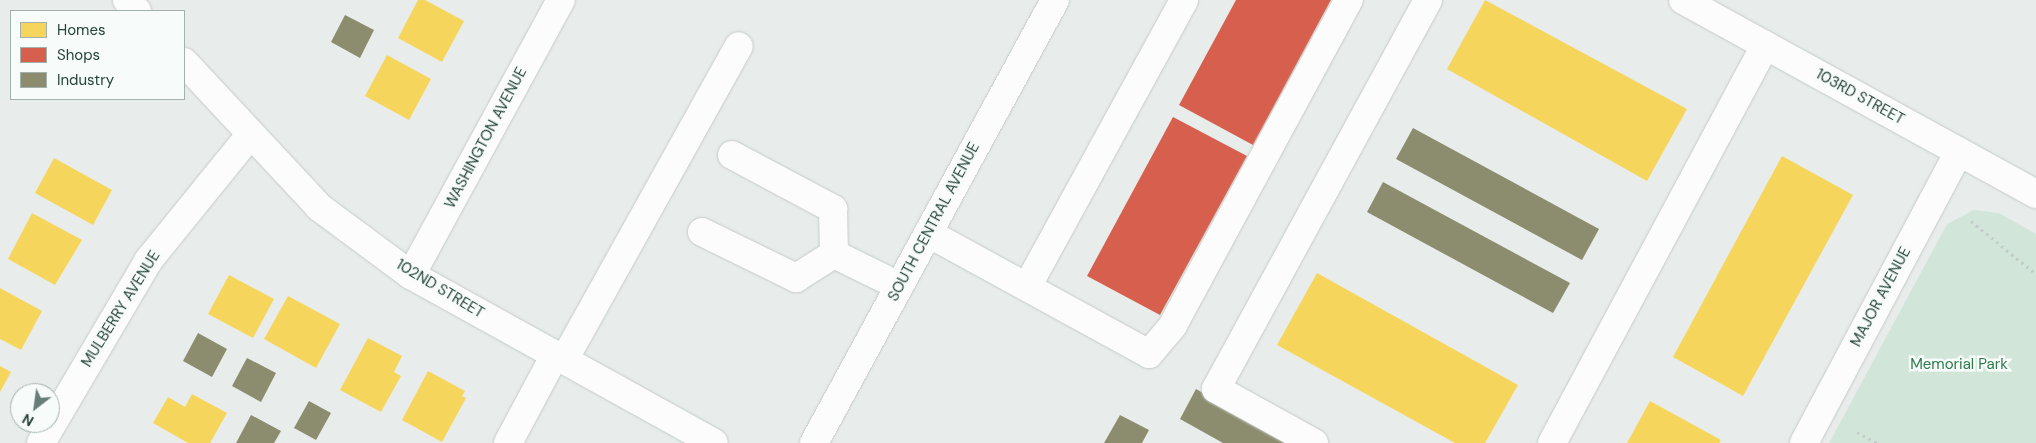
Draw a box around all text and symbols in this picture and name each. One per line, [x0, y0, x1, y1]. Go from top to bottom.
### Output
legend [10, 10, 185, 100]
text: Homes [57, 20, 106, 40]
text: Shops [57, 45, 100, 65]
street label: WASHINGTON AVENUE [441, 64, 531, 212]
street label: 103RD STREET [1813, 65, 1907, 129]
text: Industry [57, 70, 114, 90]
street label: SOUTH CENTRAL AVENUE [884, 140, 984, 304]
street label: MAJOR AVENUE [1847, 244, 1915, 350]
street label: MULBERRY AVENUE [78, 248, 164, 370]
street label: 102ND STREET [393, 256, 487, 322]
park label: Memorial Park [1910, 356, 2008, 374]
north arrow [10, 383, 60, 433]
text: N [19, 410, 37, 430]

